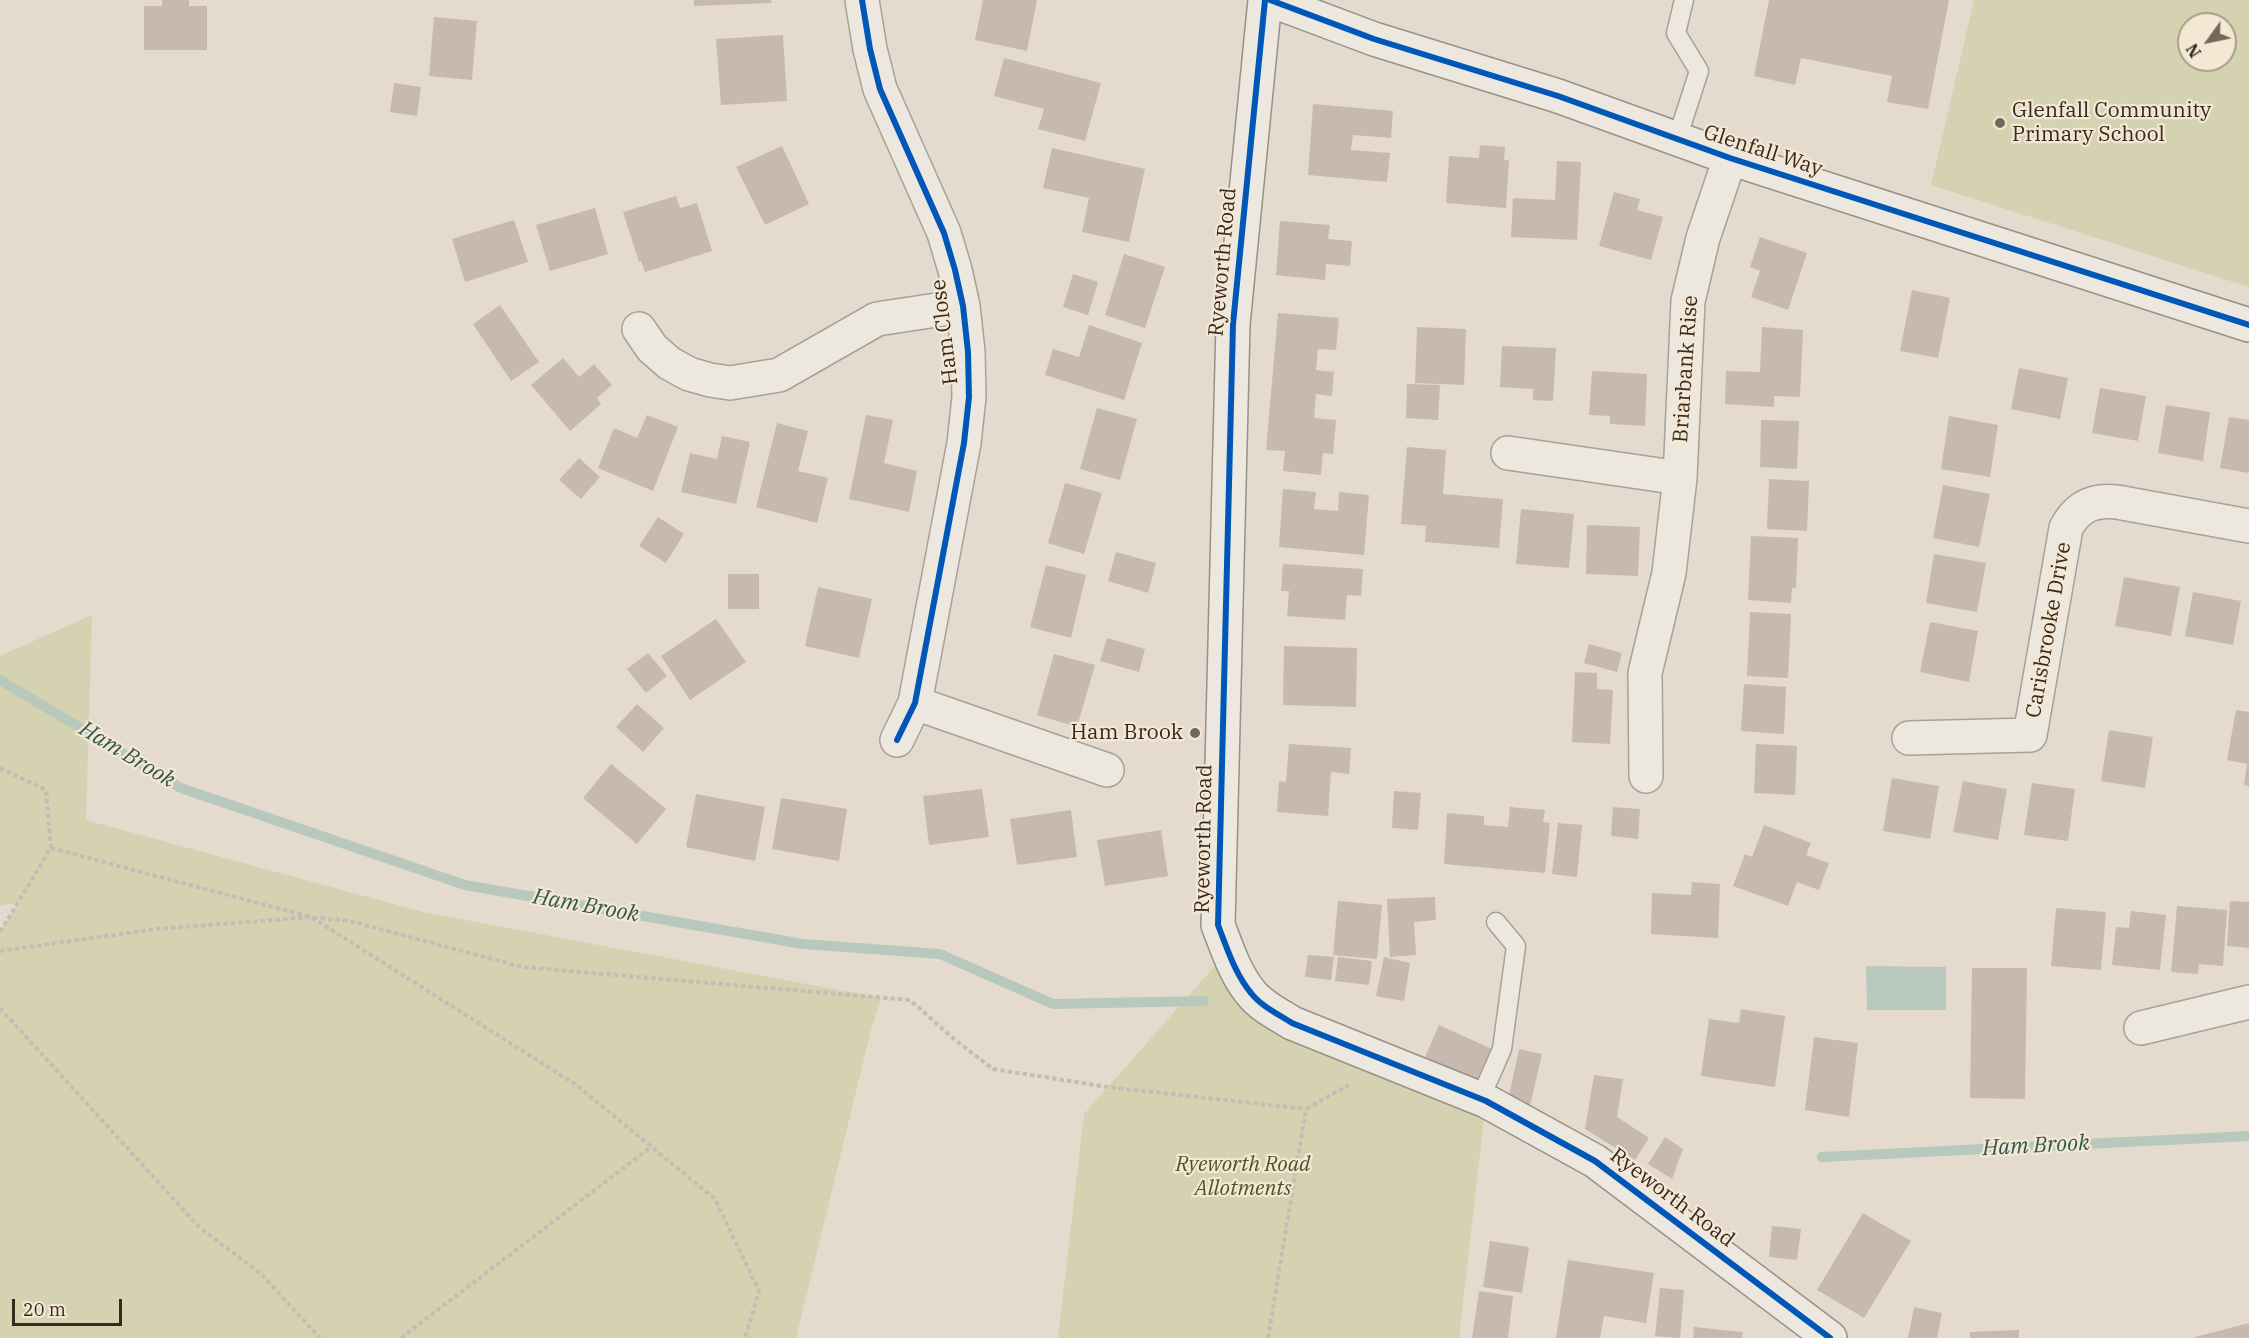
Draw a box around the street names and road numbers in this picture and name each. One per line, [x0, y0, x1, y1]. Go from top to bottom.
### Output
street label: Glenfall Way [1700, 120, 1826, 182]
street label: Ryeworth Road [1204, 187, 1242, 337]
street label: Ham Close [926, 278, 964, 386]
street label: Briarbank Rise [1668, 294, 1704, 444]
street label: Carisbrooke Drive [2021, 540, 2077, 720]
street label: Ryeworth Road [1190, 764, 1218, 914]
street label: Ryeworth Road [1605, 1143, 1739, 1253]

